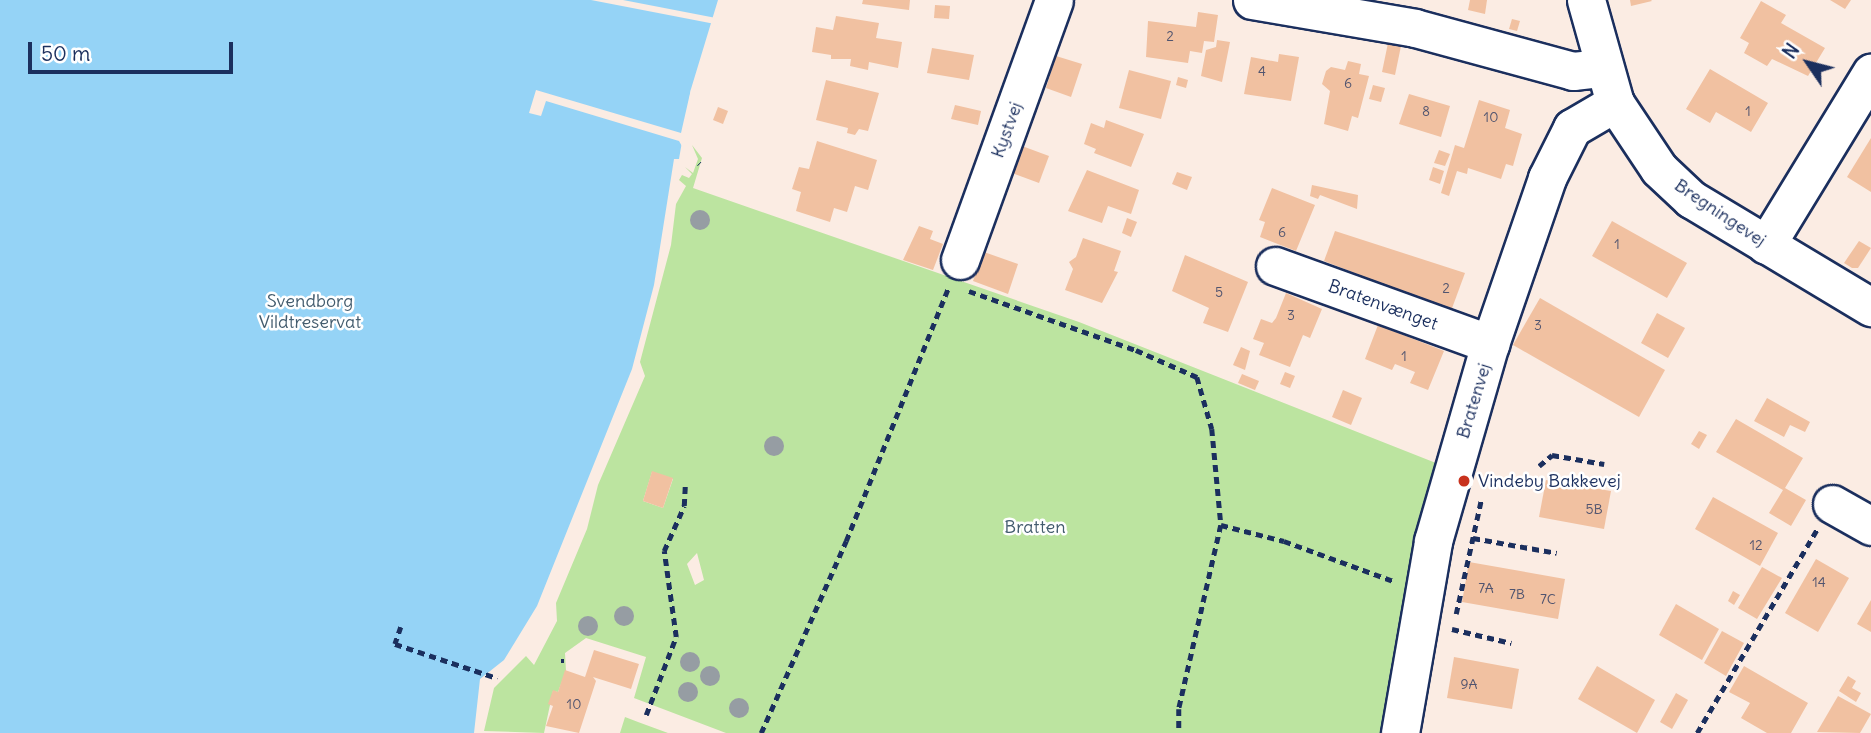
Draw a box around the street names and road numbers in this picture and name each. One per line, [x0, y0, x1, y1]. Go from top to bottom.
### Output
street label: Kystvej [987, 99, 1027, 161]
street label: Bregningevej [1670, 175, 1770, 251]
street label: Bratenvænget [1325, 275, 1441, 335]
street label: Bratenvej [1452, 361, 1496, 441]

